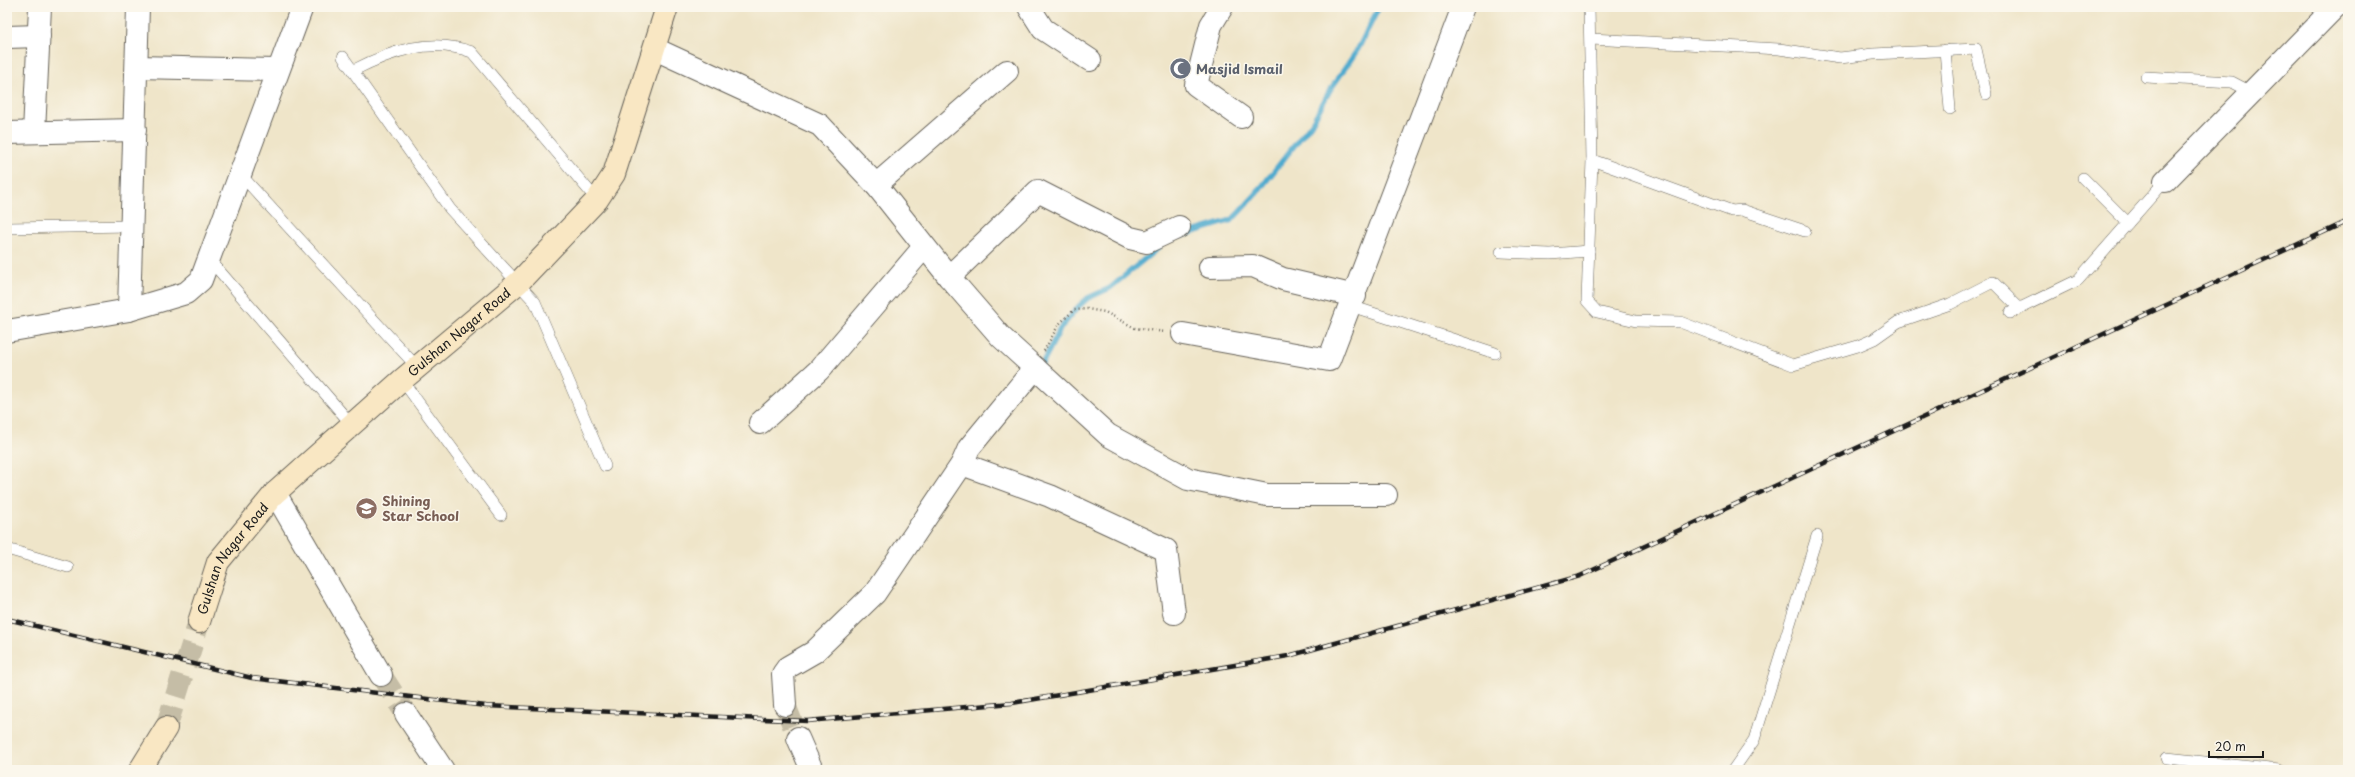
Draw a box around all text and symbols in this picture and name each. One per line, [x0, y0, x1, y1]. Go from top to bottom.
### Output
mosque icon: Masjid Ismail [1168, 56, 1194, 82]
place label: Masjid Ismail [1196, 59, 1283, 78]
street label: Gulshan Nagar Road [403, 283, 515, 381]
place label: Shining Star School [382, 491, 459, 525]
school or university icon: Shining Star School [354, 495, 380, 521]
street label: Gulshan Nagar Road [192, 498, 273, 617]
scale bar [2209, 733, 2263, 759]
text: 20 m [2215, 737, 2246, 755]

